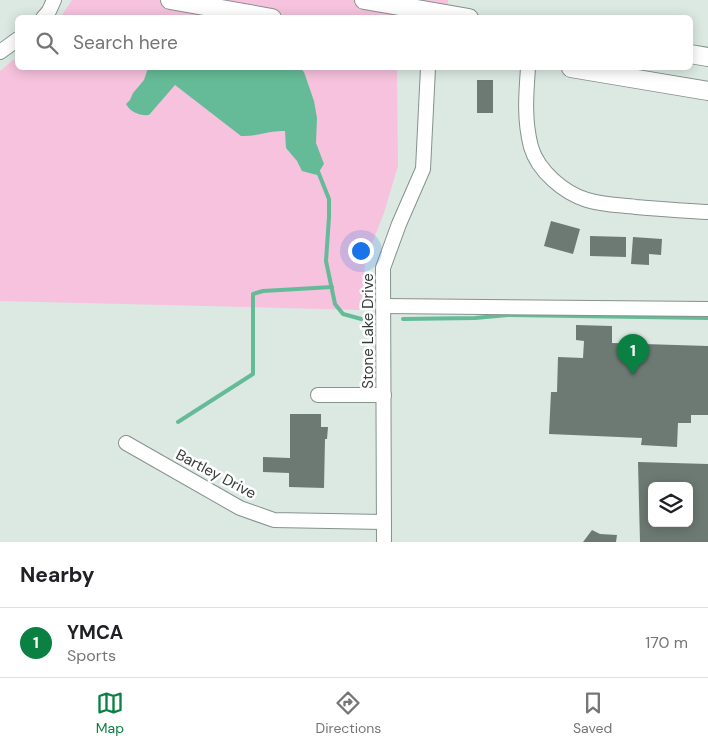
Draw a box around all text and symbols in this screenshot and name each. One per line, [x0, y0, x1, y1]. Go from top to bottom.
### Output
search box [15, 15, 693, 70]
icon: search [33, 29, 61, 57]
text: Search here [73, 30, 178, 55]
your location [348, 238, 374, 264]
street label: Stone Lake Drive [358, 273, 378, 389]
pin: 1 [617, 334, 649, 375]
street label: Bartley Drive [172, 444, 260, 504]
map controls [648, 482, 693, 527]
button: layers [648, 482, 693, 527]
text: Nearby [20, 561, 94, 589]
text: YMCA [67, 620, 123, 645]
text: 1 [33, 632, 39, 653]
text: 170 m [645, 632, 688, 653]
text: Sports [67, 645, 116, 666]
tab: Map [96, 689, 124, 737]
tab: Directions [316, 689, 381, 737]
tab: Saved [573, 689, 612, 737]

